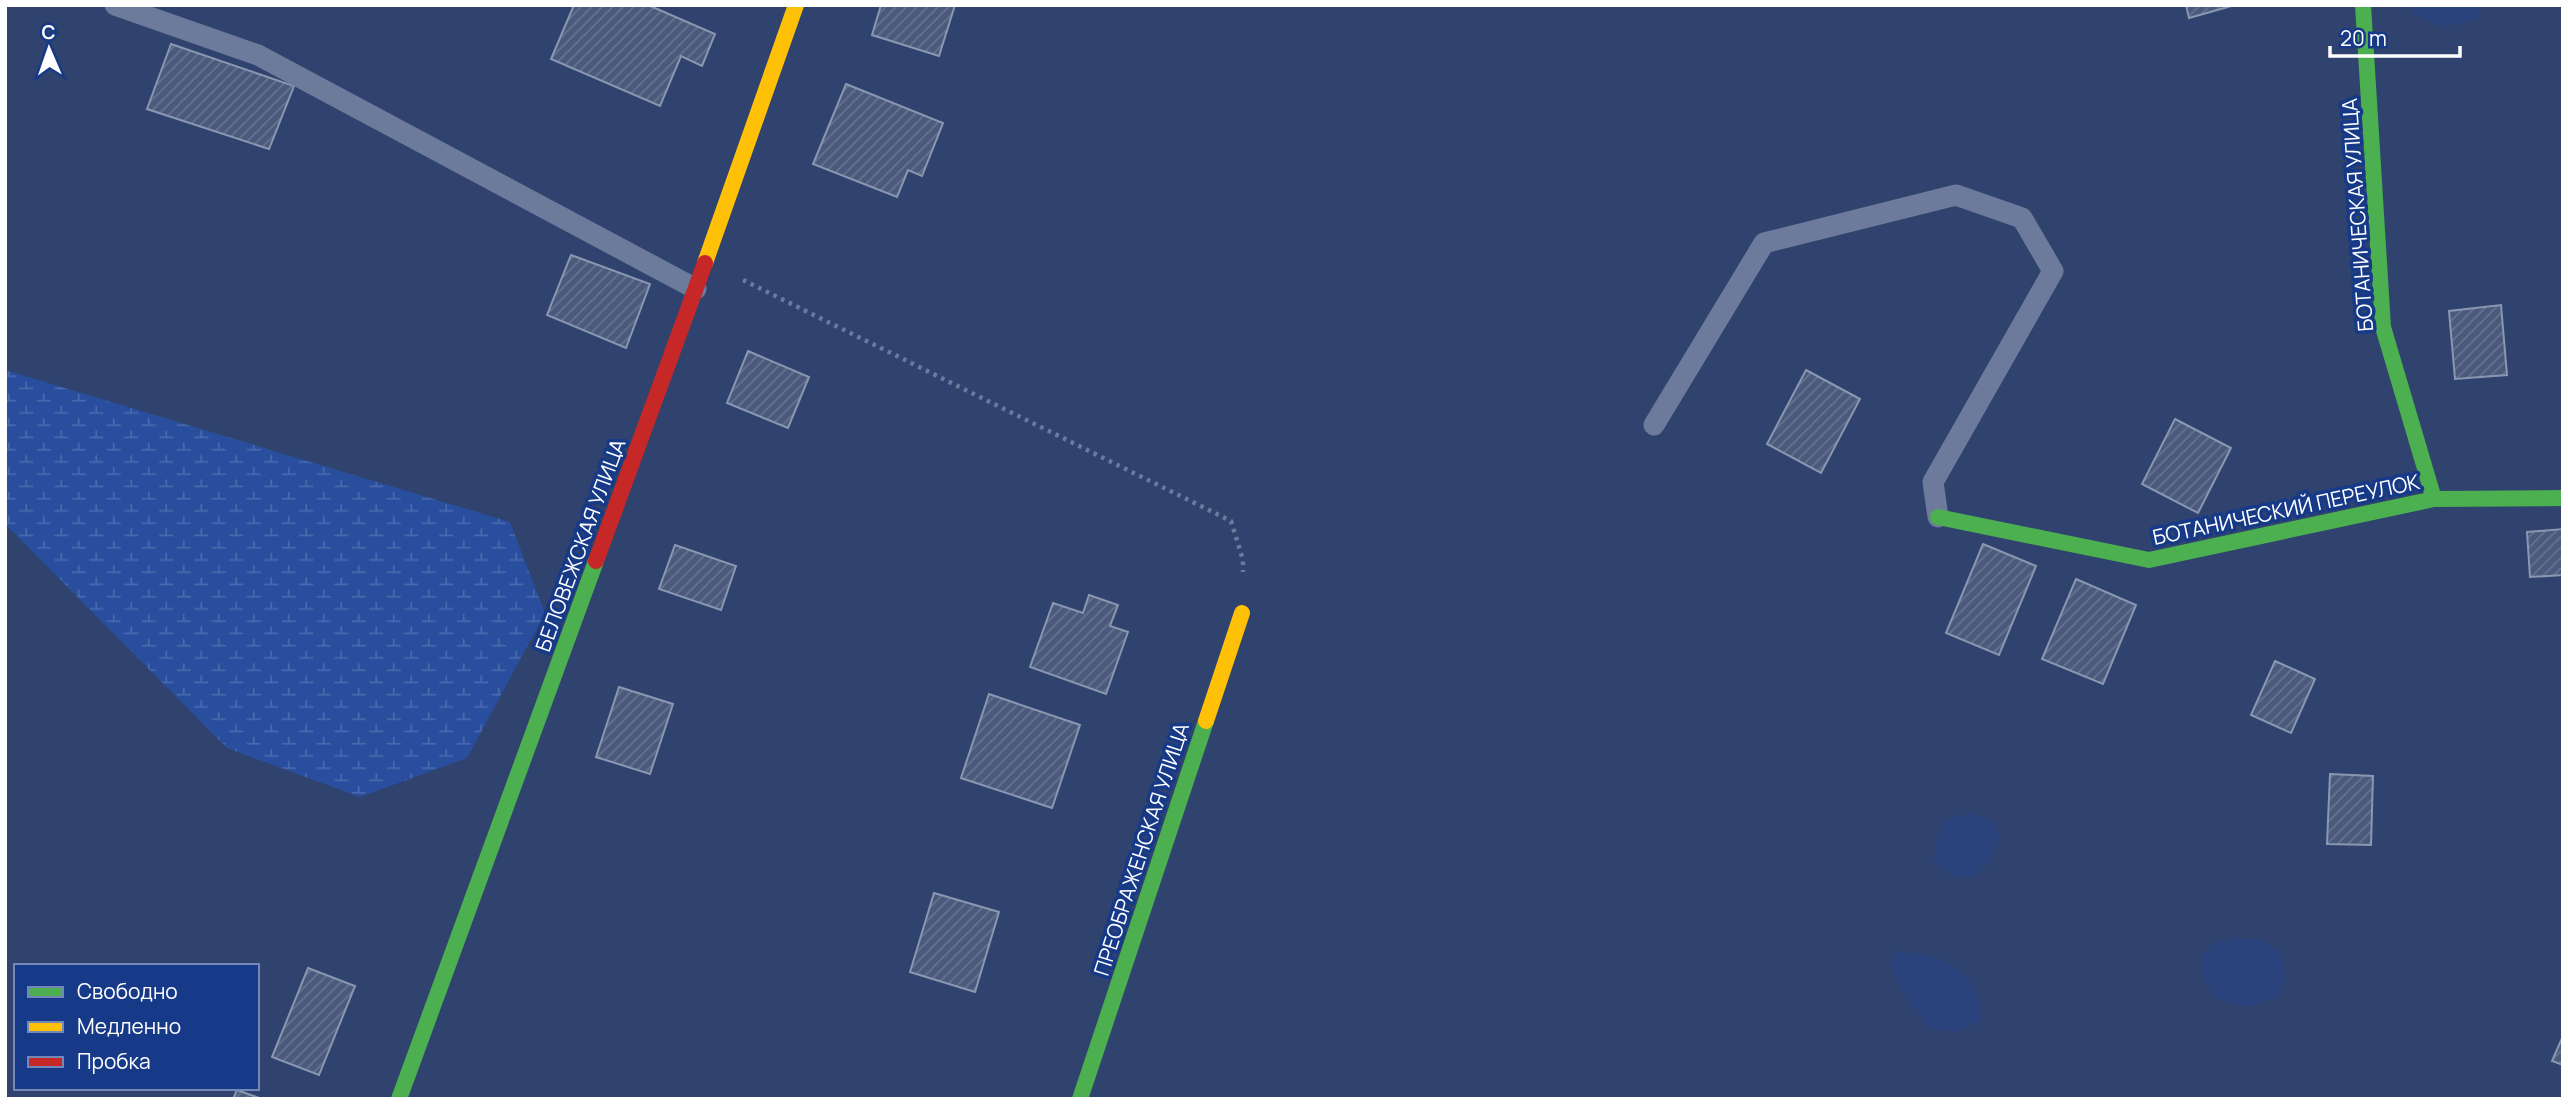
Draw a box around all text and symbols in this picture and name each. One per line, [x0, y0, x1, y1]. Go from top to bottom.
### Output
north arrow [14, 14, 84, 84]
scale bar [2330, 14, 2460, 58]
text: С [41, 19, 56, 45]
text: 20 m [2340, 24, 2387, 52]
street label: БОТАНИЧЕСКАЯ УЛИЦА [2335, 97, 2379, 333]
street label: БЕЛОВЕЖСКАЯ УЛИЦА [528, 435, 632, 655]
street label: БОТАНИЧЕСКИЙ ПЕРЕУЛОК [2150, 467, 2422, 551]
street label: ПРЕОБРАЖЕНСКАЯ УЛИЦА [1087, 719, 1195, 979]
legend [14, 964, 259, 1090]
text: Свободно [77, 977, 178, 1005]
text: Медленно [77, 1012, 181, 1040]
text: Пробка [77, 1047, 151, 1075]

